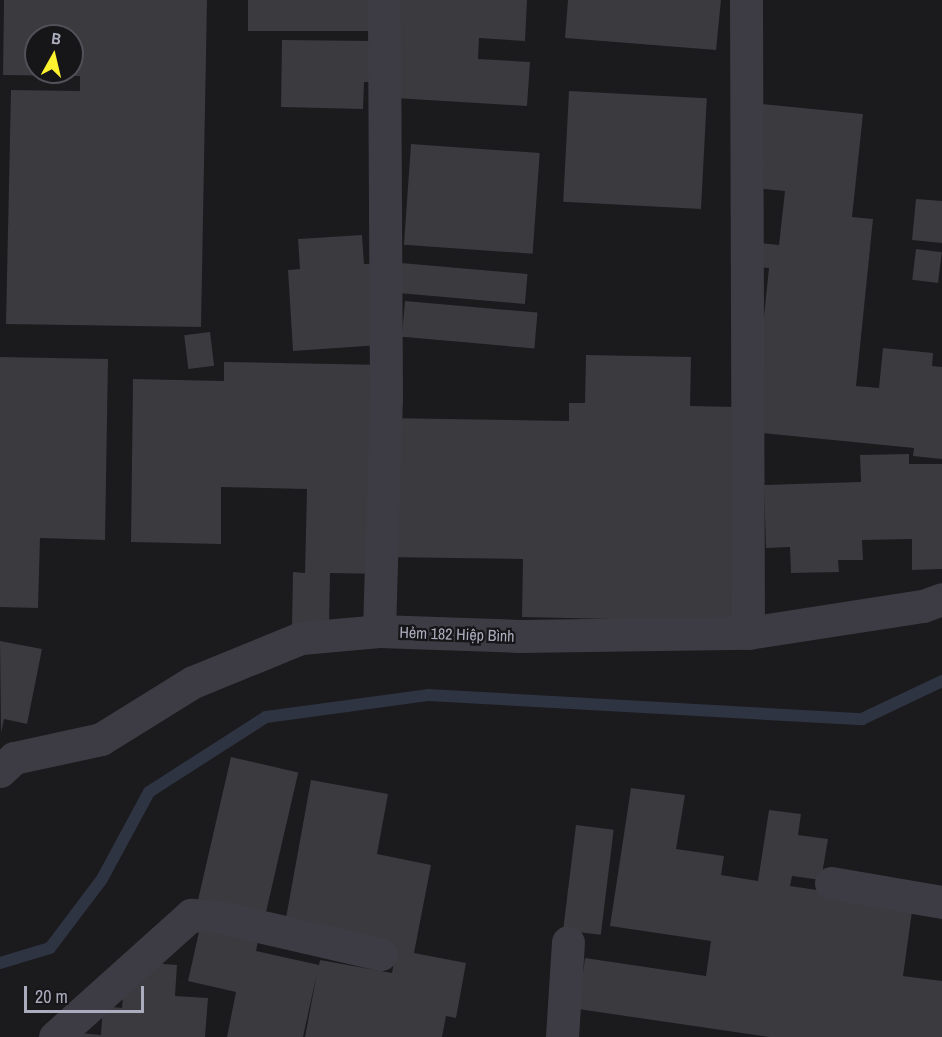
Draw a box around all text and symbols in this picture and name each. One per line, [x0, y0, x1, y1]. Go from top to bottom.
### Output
north arrow [24, 24, 84, 84]
text: B [50, 27, 62, 50]
street label: Hẻm 182 Hiệp Bình [399, 622, 515, 646]
scale bar [27, 974, 147, 1012]
text: 20 m [35, 984, 68, 1009]

